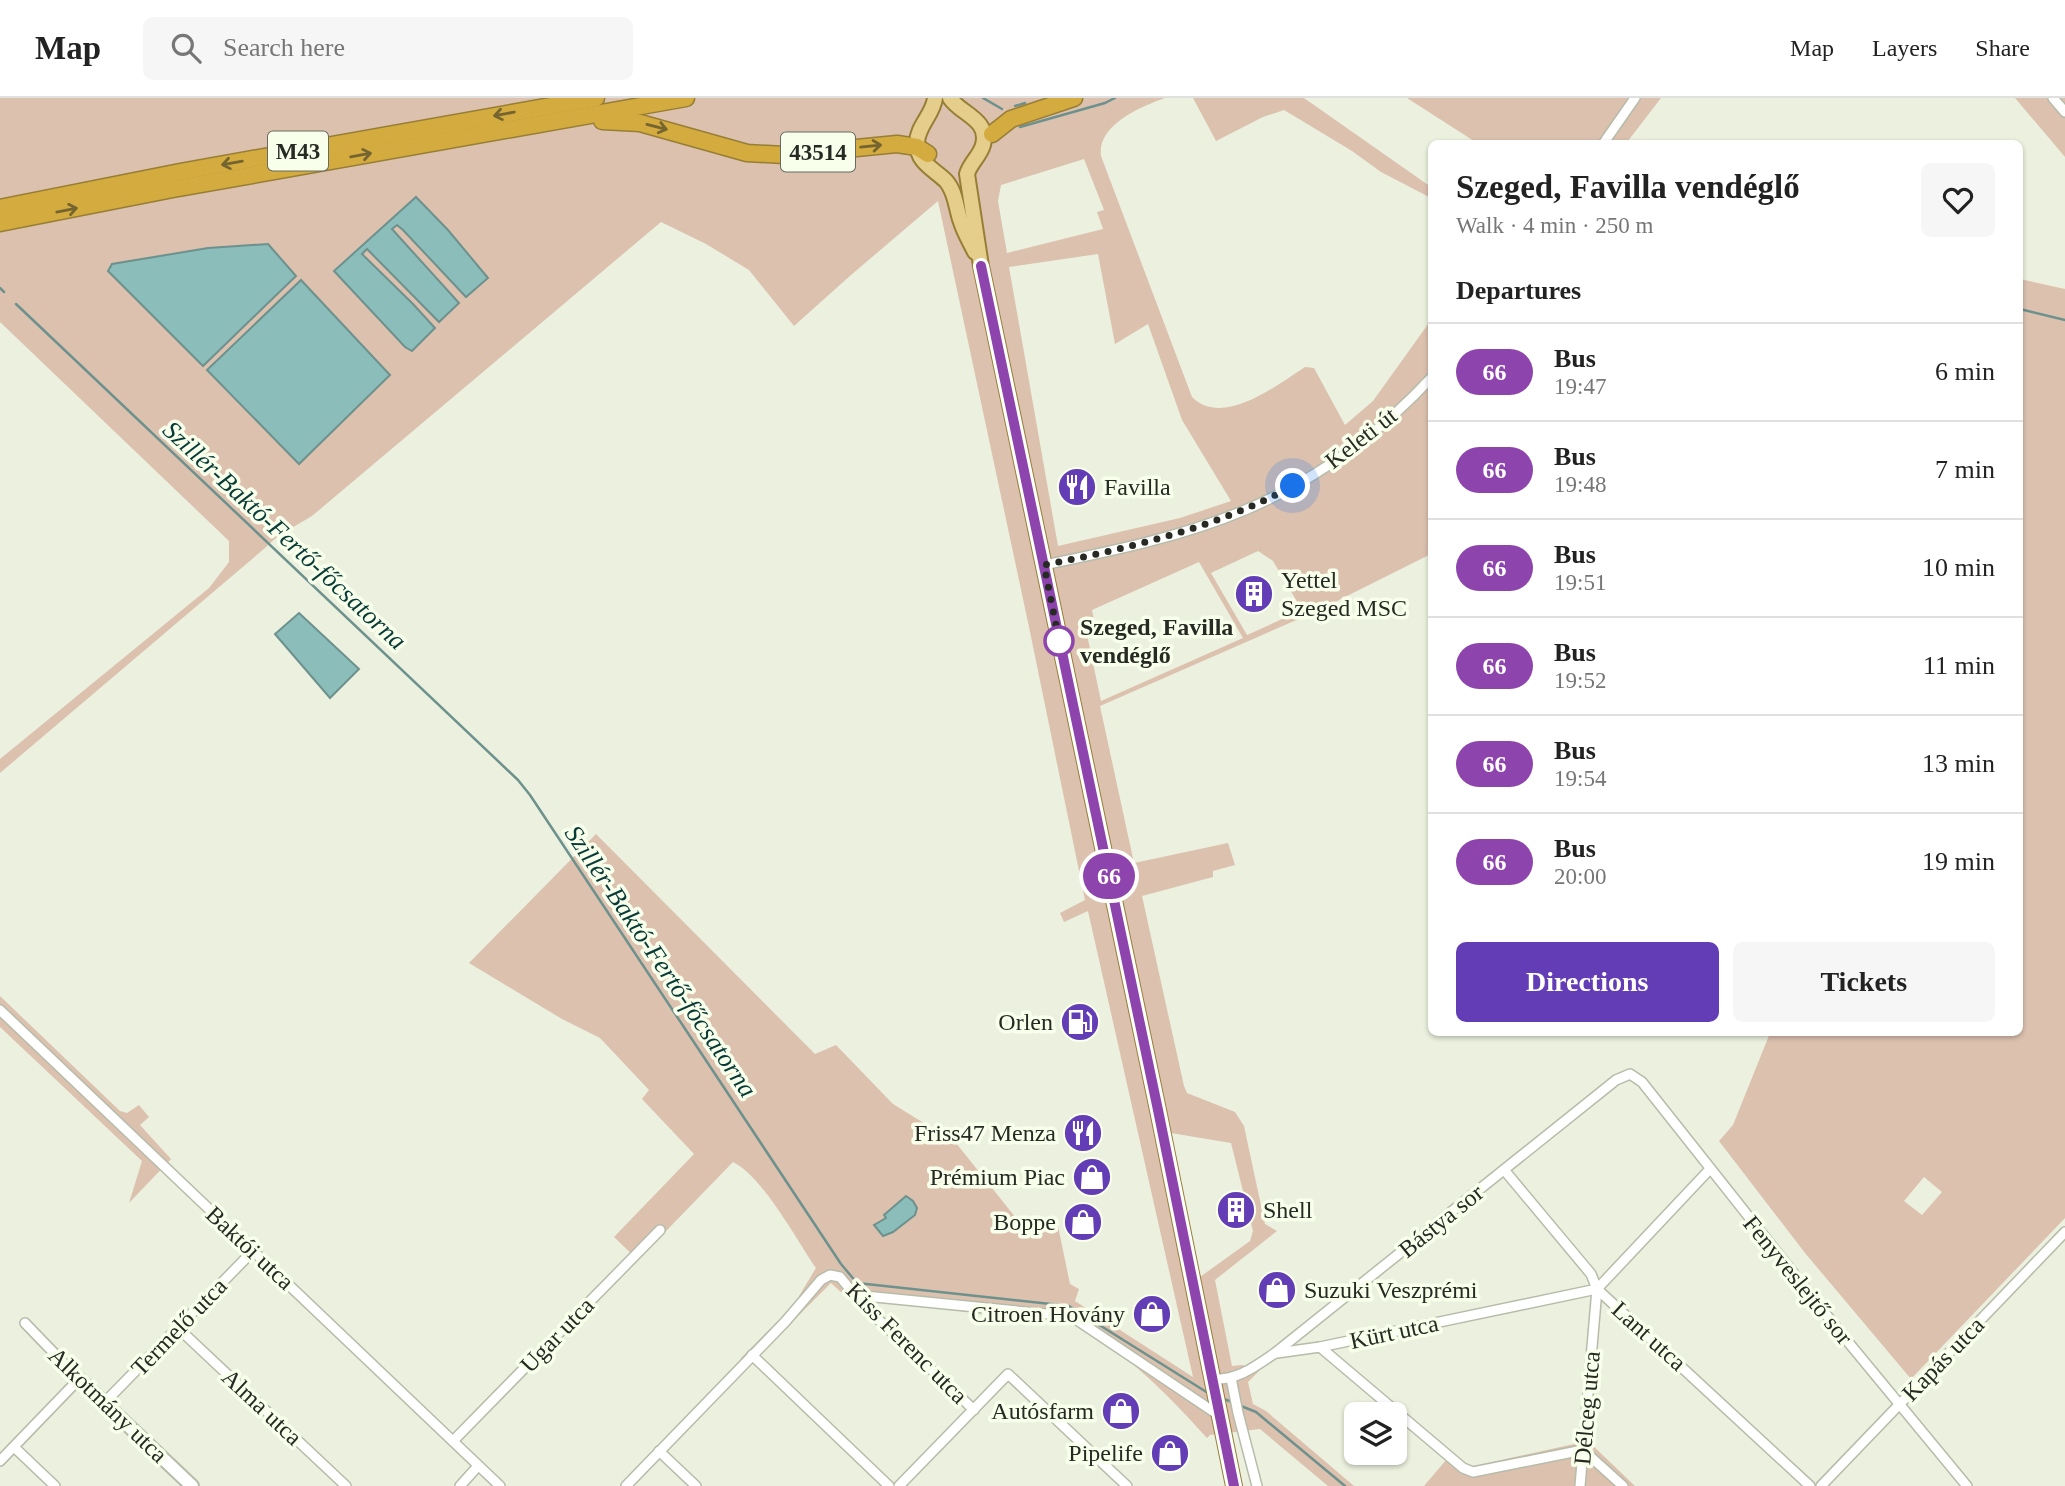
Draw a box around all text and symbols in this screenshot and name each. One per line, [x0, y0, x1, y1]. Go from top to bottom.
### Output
search box [143, 17, 633, 80]
icon: search [167, 29, 205, 67]
text: Map [35, 30, 101, 66]
text: Search here [223, 33, 345, 62]
text: Map [1790, 35, 1834, 61]
text: Layers [1872, 35, 1937, 61]
text: Share [1975, 35, 2030, 61]
one-way arrow [493, 108, 516, 121]
one-way arrow [645, 121, 668, 134]
road number: M43 [268, 132, 328, 170]
road number: 43514 [781, 132, 855, 172]
one-way arrow [860, 140, 882, 153]
one-way arrow [349, 148, 372, 162]
one-way arrow [221, 157, 244, 170]
button: heart [1921, 163, 1995, 237]
text: Szeged, Favilla vendéglő [1456, 169, 1800, 205]
one-way arrow [55, 202, 78, 216]
text: Walk · 4 min · 250 m [1456, 213, 1653, 238]
text: Departures [1456, 276, 1581, 305]
text: Bus [1554, 344, 1596, 373]
text: 6 min [1935, 357, 1995, 386]
text: 66 [1483, 359, 1507, 385]
text: 19:47 [1554, 374, 1606, 399]
street label: Keleti út [1320, 402, 1402, 474]
water label: Szillér-Baktó-Fertő-főcsatorna [157, 415, 412, 656]
text: Bus [1554, 442, 1596, 471]
text: 7 min [1935, 455, 1995, 484]
text: 66 [1483, 457, 1507, 483]
restaurant icon: Favilla [1056, 466, 1098, 508]
your location [1275, 468, 1310, 503]
text: 19:48 [1554, 472, 1606, 497]
place label: Favilla [1104, 474, 1171, 500]
text: Bus [1554, 540, 1596, 569]
text: 10 min [1922, 553, 1995, 582]
text: 66 [1483, 555, 1507, 581]
place label: Yettel Szeged MSC [1281, 567, 1407, 621]
text: 19:51 [1554, 570, 1606, 595]
building icon: Yettel Szeged MSC [1233, 573, 1275, 615]
place label: Szeged, Favilla vendéglő [1080, 614, 1233, 668]
marker: Szeged, Favilla vendéglő [1044, 626, 1074, 656]
text: Bus [1554, 638, 1596, 667]
text: 11 min [1923, 651, 1995, 680]
text: 66 [1483, 653, 1507, 679]
text: 19:52 [1554, 668, 1606, 693]
text: Bus [1554, 736, 1596, 765]
text: 13 min [1922, 749, 1995, 778]
text: 66 [1483, 751, 1507, 777]
text: 19:54 [1554, 766, 1606, 791]
water label: Szillér-Baktó-Fertő-főcsatorna [559, 820, 763, 1103]
text: Bus [1554, 834, 1596, 863]
text: 19 min [1922, 847, 1995, 876]
text: 66 [1483, 849, 1507, 875]
line badge: 66 [1078, 853, 1140, 899]
text: 66 [1097, 863, 1121, 889]
text: 20:00 [1554, 864, 1606, 889]
button: Directions [1456, 942, 1719, 1022]
button: Tickets [1733, 942, 1995, 1022]
fuel station icon: Orlen [1059, 1001, 1101, 1043]
place label: Orlen [998, 1009, 1053, 1035]
restaurant icon: Friss47 Menza [1062, 1112, 1104, 1154]
place label: Friss47 Menza [914, 1120, 1056, 1146]
shop icon: Prémium Piac [1071, 1156, 1113, 1198]
place label: Prémium Piac [930, 1164, 1065, 1190]
street label: Bástya sor [1394, 1179, 1488, 1263]
building icon: Shell [1215, 1189, 1257, 1231]
place label: Shell [1263, 1197, 1313, 1223]
street label: Baktói utca [201, 1201, 299, 1295]
shop icon: Boppe [1062, 1201, 1104, 1243]
place label: Boppe [993, 1209, 1056, 1235]
street label: Fenyveslejtő sor [1738, 1210, 1858, 1350]
shop icon: Suzuki Veszprémi [1256, 1269, 1298, 1311]
street label: Termelő utca [126, 1273, 232, 1381]
street label: Kiss Ferenc utca [841, 1277, 973, 1409]
place label: Suzuki Veszprémi [1304, 1277, 1478, 1303]
street label: Ugar utca [515, 1292, 599, 1378]
shop icon: Citroen Hovány [1131, 1293, 1173, 1335]
street label: Lant utca [1607, 1296, 1691, 1376]
place label: Citroen Hovány [971, 1301, 1125, 1327]
street label: Kürt utca [1347, 1310, 1441, 1354]
street label: Kapás utca [1897, 1312, 1989, 1406]
street label: Alkotmány utca [44, 1342, 173, 1468]
street label: Délceg utca [1569, 1350, 1605, 1466]
street label: Alma utca [217, 1364, 307, 1451]
shop icon: Autósfarm [1100, 1390, 1142, 1432]
place label: Autósfarm [991, 1398, 1094, 1424]
map controls [1344, 1402, 1407, 1465]
button: layers [1344, 1402, 1407, 1465]
shop icon: Pipelife [1149, 1432, 1191, 1474]
place label: Pipelife [1068, 1440, 1143, 1466]

